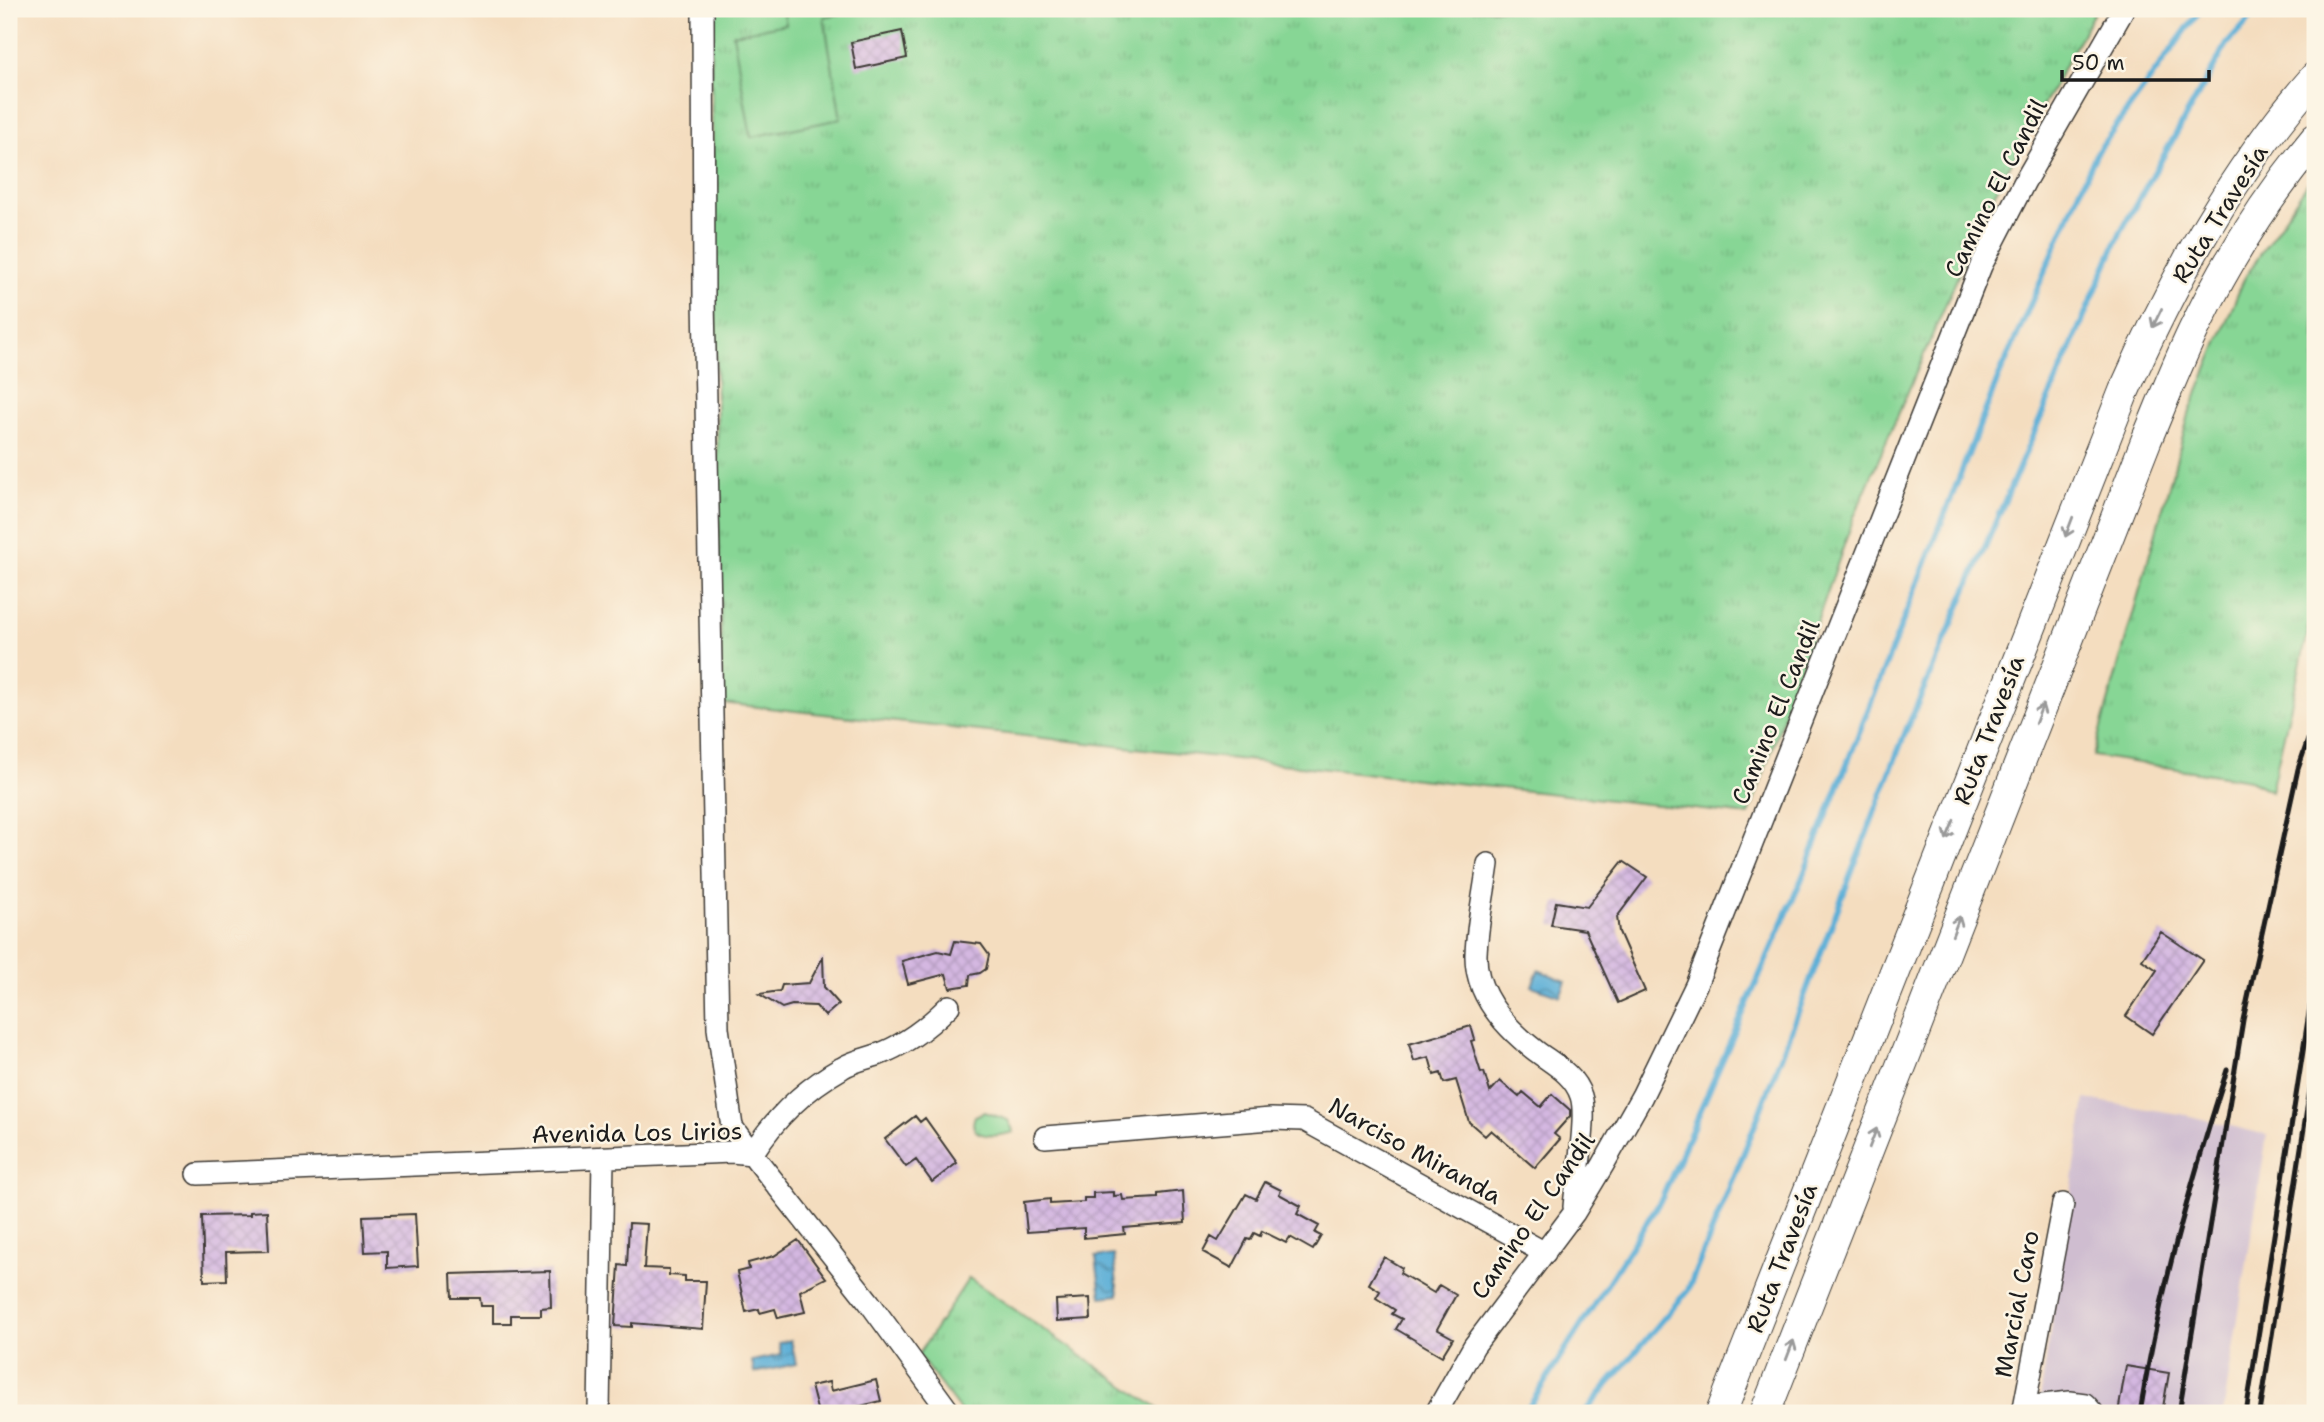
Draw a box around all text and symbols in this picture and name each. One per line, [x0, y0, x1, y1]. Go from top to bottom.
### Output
scale bar [2062, 38, 2208, 82]
text: 50 m [2072, 49, 2125, 77]
street label: Camino El Candil [1937, 92, 2055, 283]
street label: Ruta Travesía [2165, 139, 2275, 289]
one-way arrow [2150, 307, 2164, 328]
one-way arrow [2061, 516, 2074, 537]
street label: Camino El Candil [1724, 614, 1828, 809]
street label: Ruta Travesía [1946, 651, 2032, 809]
one-way arrow [2034, 704, 2047, 726]
one-way arrow [1942, 819, 1955, 840]
one-way arrow [1951, 916, 1964, 937]
street label: Narciso Miranda [1323, 1090, 1507, 1212]
street label: Avenida Los Lirios [531, 1115, 743, 1151]
street label: Camino El Candil [1463, 1126, 1603, 1306]
one-way arrow [1868, 1127, 1881, 1149]
street label: Ruta Travesía [1739, 1179, 1825, 1337]
street label: Marcial Caro [1987, 1228, 2047, 1380]
one-way arrow [1785, 1339, 1798, 1361]

